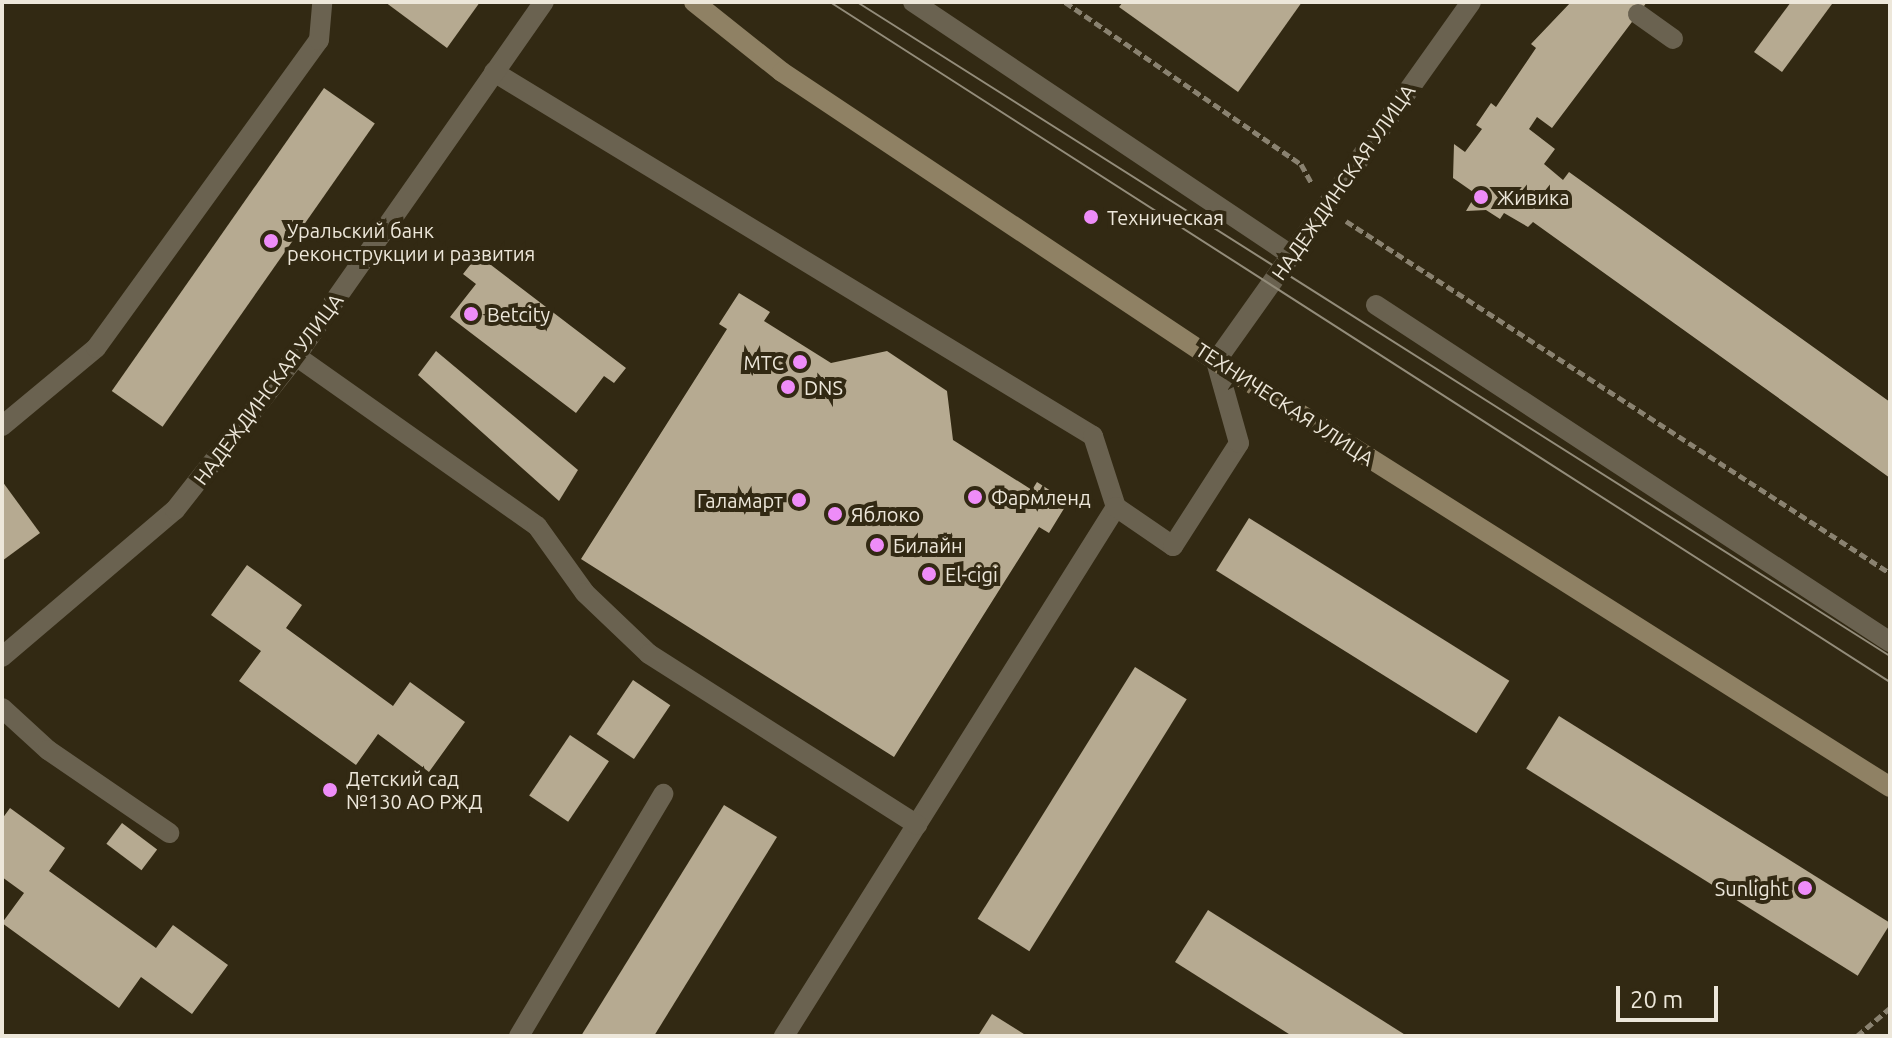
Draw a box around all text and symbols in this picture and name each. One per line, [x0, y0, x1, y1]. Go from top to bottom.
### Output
street label: НАДЕЖДИНСКАЯ УЛИЦА [1266, 79, 1420, 285]
place label: Живика [1497, 185, 1570, 209]
marker: Живика [1472, 188, 1490, 206]
place label: Техническая [1107, 205, 1224, 229]
marker: Техническая [1082, 208, 1100, 226]
place label: Уральский банк реконструкции и развития [287, 218, 535, 265]
marker: Уральский банк реконструкции и развития [262, 232, 280, 250]
street label: НАДЕЖДИНСКАЯ УЛИЦА [188, 289, 348, 489]
place label: Betcity [487, 302, 550, 326]
marker: Betcity [462, 305, 480, 323]
street label: ТЕХНИЧЕСКАЯ УЛИЦА [1191, 337, 1379, 471]
place label: МТС [744, 350, 784, 374]
marker: МТС [791, 353, 809, 371]
place label: DNS [804, 375, 843, 399]
marker: DNS [779, 378, 797, 396]
place label: Фармленд [991, 485, 1091, 509]
place label: Галамарт [697, 488, 783, 512]
marker: Фармленд [966, 488, 984, 506]
marker: Галамарт [790, 491, 808, 509]
place label: Яблоко [851, 502, 920, 526]
marker: Яблоко [826, 505, 844, 523]
place label: Билайн [893, 533, 963, 557]
marker: Билайн [868, 536, 886, 554]
place label: El-cigi [945, 562, 998, 586]
marker: El-cigi [920, 565, 938, 583]
place label: Детский сад №130 АО РЖД [346, 766, 483, 813]
marker: Детский сад №130 АО РЖД [321, 781, 339, 799]
place label: Sunlight [1715, 876, 1789, 900]
marker: Sunlight [1796, 879, 1814, 897]
scale bar [1620, 970, 1722, 1020]
text: 20 m [1630, 986, 1683, 1013]

